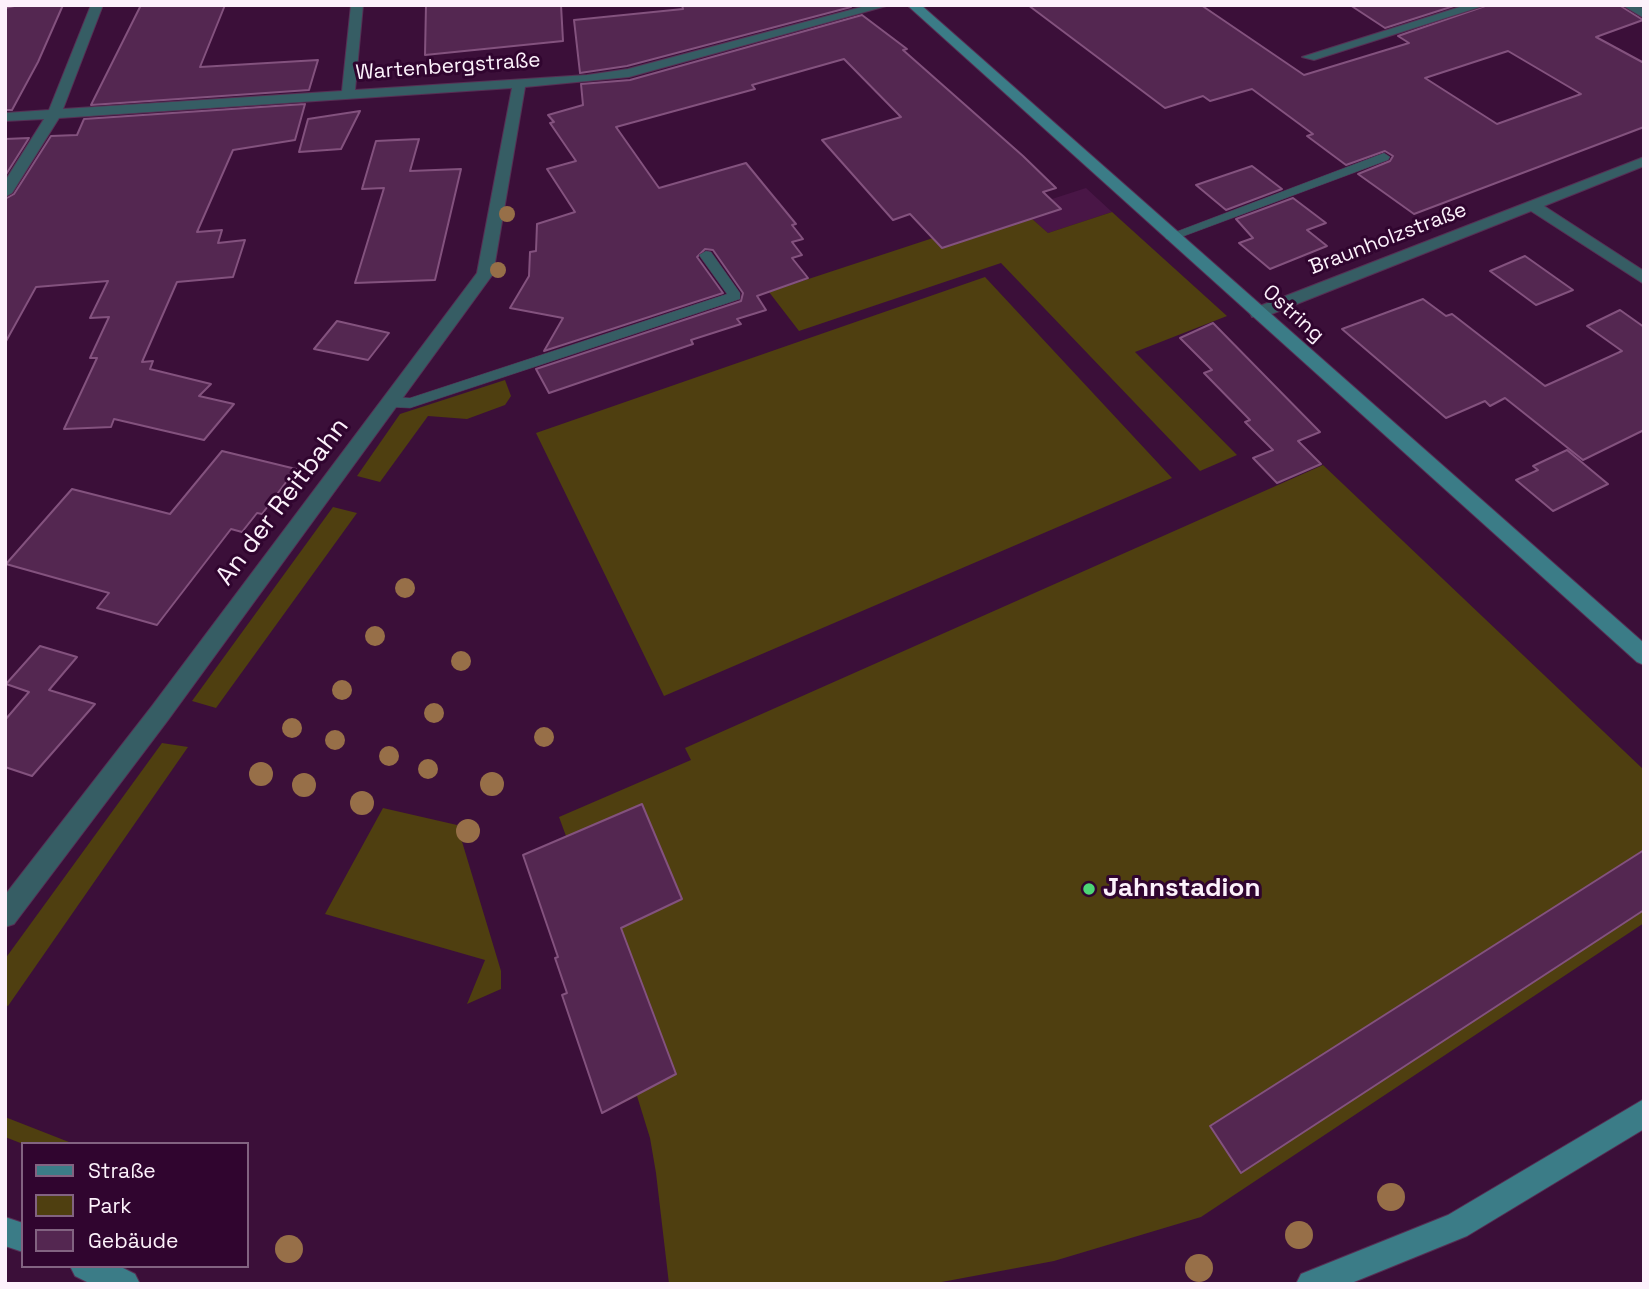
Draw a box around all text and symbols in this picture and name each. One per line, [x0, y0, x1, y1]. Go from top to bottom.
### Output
street label: Wartenbergstraße [355, 48, 541, 86]
street label: Braunholzstraße [1306, 197, 1470, 281]
street label: Ostring [1257, 280, 1329, 348]
street label: An der Reitbahn [210, 412, 356, 592]
place label: Jahnstadion [1103, 873, 1260, 905]
marker: Jahnstadion [1081, 881, 1097, 897]
legend [21, 1142, 248, 1268]
text: Straße [88, 1157, 156, 1184]
text: Park [88, 1192, 132, 1219]
text: Gebäude [88, 1227, 178, 1254]

